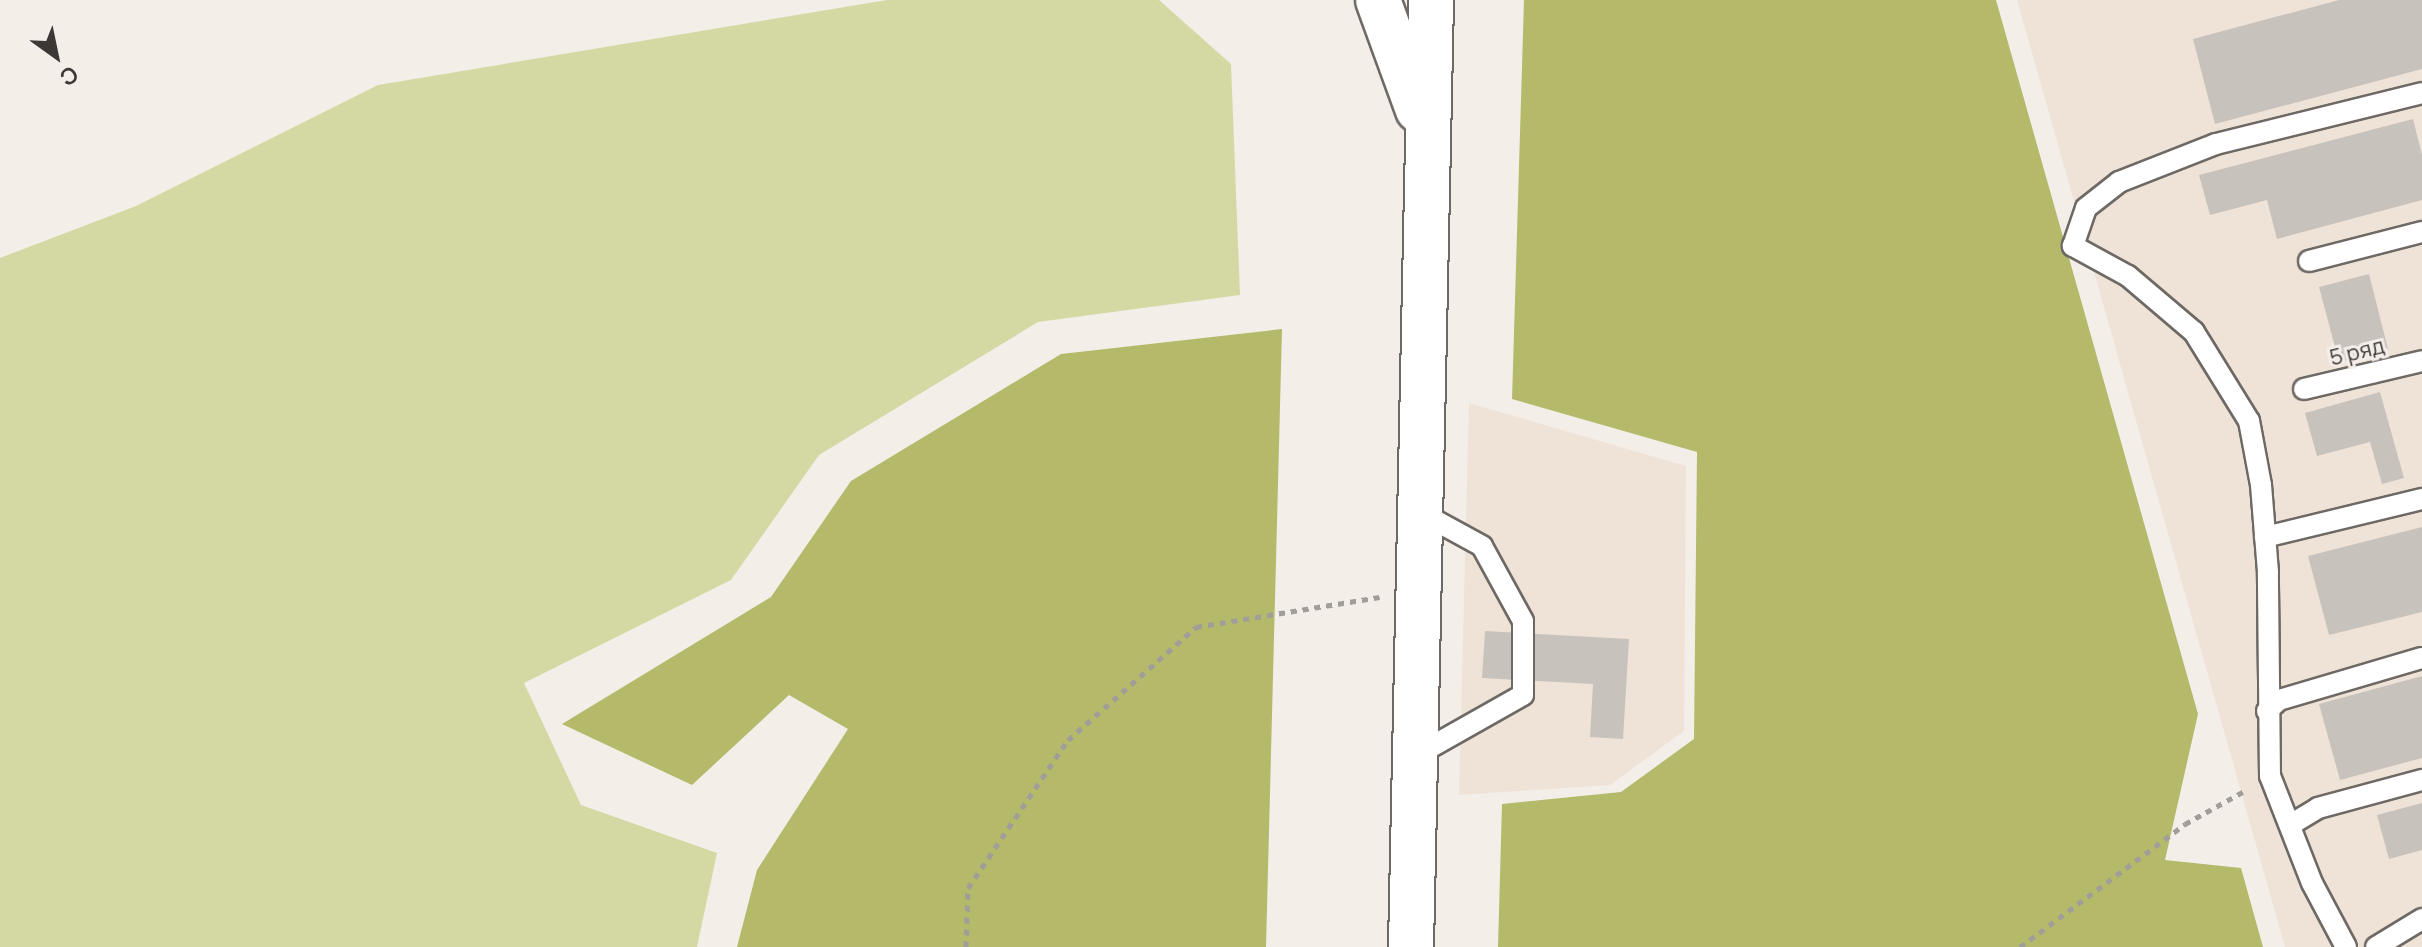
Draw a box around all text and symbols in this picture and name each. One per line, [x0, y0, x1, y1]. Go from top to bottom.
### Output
north arrow [16, 16, 96, 96]
text: С [54, 59, 84, 93]
street label: 5 ряд [2327, 332, 2387, 372]

